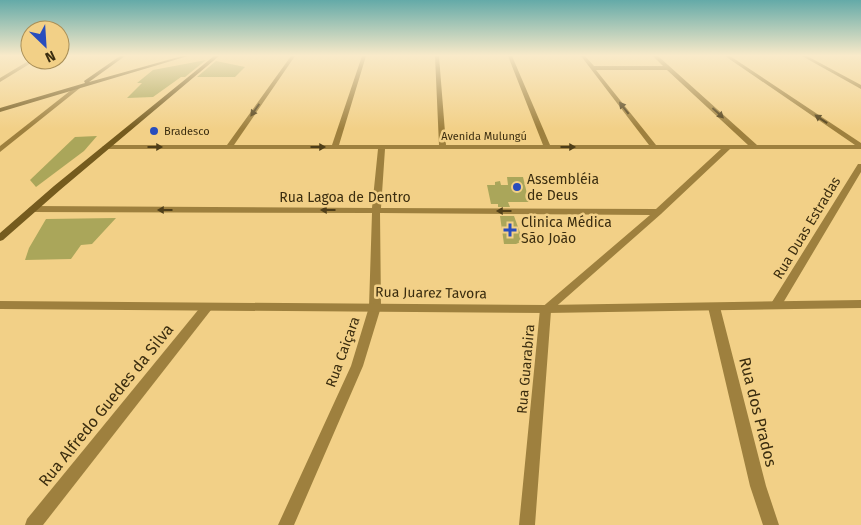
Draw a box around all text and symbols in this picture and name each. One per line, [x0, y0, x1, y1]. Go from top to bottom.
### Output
north arrow [20, 20, 70, 70]
text: N [42, 47, 58, 66]
one-way arrow [619, 101, 629, 115]
one-way arrow [250, 103, 260, 117]
one-way arrow [712, 107, 724, 119]
one-way arrow [814, 114, 827, 124]
marker: Bradesco [148, 125, 160, 137]
place label: Bradesco [164, 125, 210, 138]
street label: Avenida Mulungú [441, 130, 527, 143]
one-way arrow [147, 143, 163, 151]
one-way arrow [310, 143, 326, 151]
one-way arrow [560, 143, 576, 151]
place label: Assembléia de Deus [527, 171, 599, 204]
street label: Rua Duas Estradas [770, 173, 845, 282]
marker: Assembléia de Deus [511, 181, 523, 193]
street label: Rua Lagoa de Dentro [279, 189, 411, 206]
one-way arrow [157, 206, 173, 214]
one-way arrow [319, 206, 335, 214]
one-way arrow [496, 207, 512, 215]
place label: Clinica Médica São João [521, 214, 612, 247]
marker: Clinica Médica São João [503, 223, 517, 237]
street label: Rua Juarez Tavora [375, 284, 487, 302]
street label: Rua Caiçara [322, 314, 364, 390]
street label: Rua Alfredo Guedes da Silva [35, 320, 177, 490]
street label: Rua Guarabira [514, 323, 538, 415]
street label: Rua dos Prados [735, 355, 781, 469]

